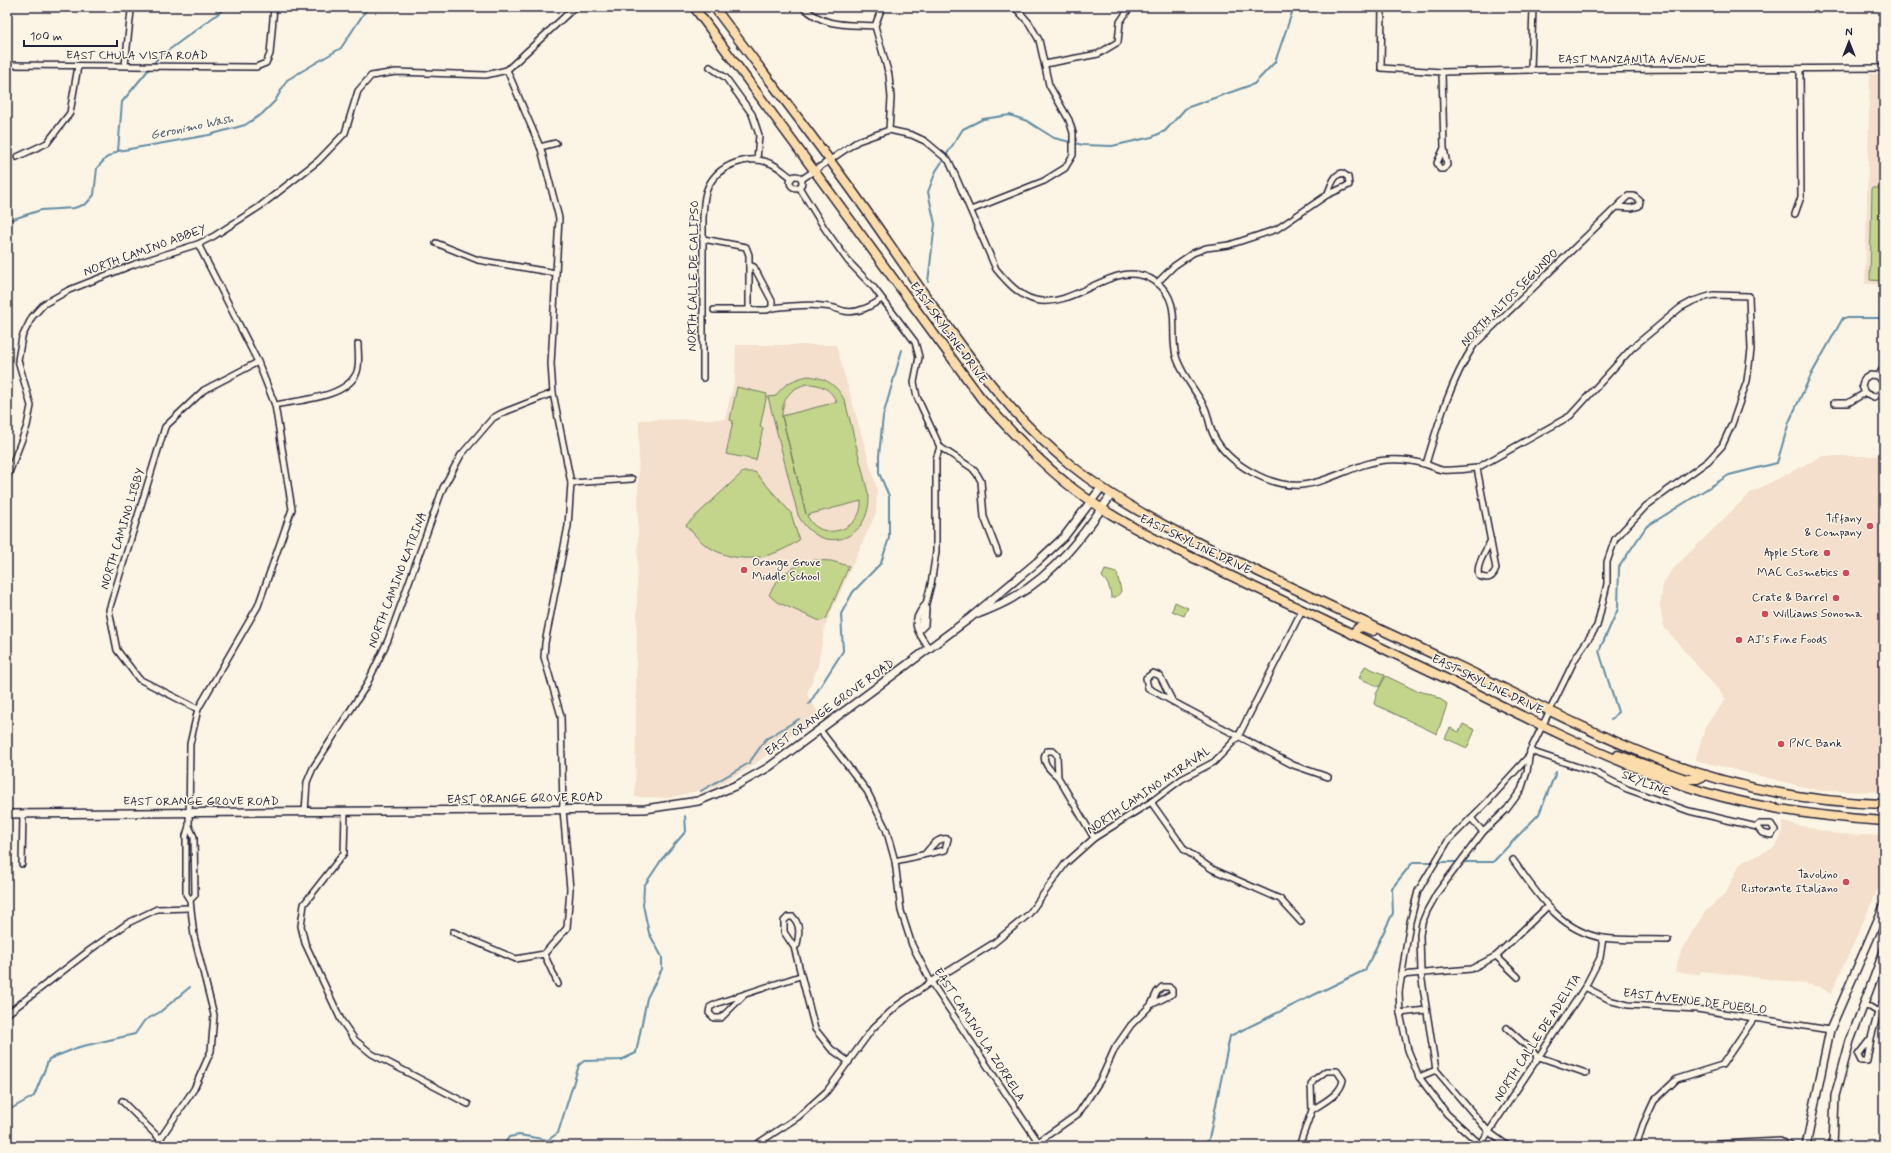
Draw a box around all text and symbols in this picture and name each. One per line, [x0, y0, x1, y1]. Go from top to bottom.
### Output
scale bar [24, 22, 117, 48]
north arrow [1829, 22, 1869, 62]
text: N [1845, 26, 1853, 40]
text: 100 m [30, 29, 62, 45]
street label: EAST CHULA VISTA ROAD [66, 48, 208, 64]
street label: EAST MANZANITA AVENUE [1558, 52, 1707, 68]
water label: Geronimo Wash [149, 110, 235, 144]
street label: NORTH CALLE DE CALIPSO [685, 200, 703, 352]
street label: NORTH CAMINO ABBEY [82, 221, 209, 281]
street label: NORTH ALTOS SEGUNDO [1458, 245, 1563, 350]
street label: EAST SKYLINE DRIVE [906, 279, 990, 387]
street label: NORTH CAMINO LIBBY [97, 466, 149, 592]
street label: NORTH CAMINO KATRINA [365, 510, 431, 650]
street label: EAST SKYLINE DRIVE [1137, 511, 1253, 579]
place label: Tiffany & Company [1805, 511, 1862, 541]
marker: Tiffany & Company [1865, 521, 1875, 531]
place label: Apple Store [1764, 545, 1819, 561]
marker: Apple Store [1822, 548, 1832, 558]
place label: Orange Grove Middle School [752, 555, 821, 585]
marker: Orange Grove Middle School [739, 565, 749, 575]
place label: MAC Cosmetics [1757, 565, 1838, 581]
marker: MAC Cosmetics [1841, 568, 1851, 578]
place label: Crate & Barrel [1752, 590, 1828, 606]
marker: Crate & Barrel [1831, 593, 1841, 603]
place label: Williams Sonoma [1773, 606, 1863, 622]
marker: Williams Sonoma [1760, 609, 1770, 619]
place label: AJ's Fine Foods [1747, 632, 1827, 648]
marker: AJ's Fine Foods [1734, 635, 1744, 645]
street label: EAST SKYLINE DRIVE [1429, 651, 1545, 719]
street label: EAST ORANGE GROVE ROAD [762, 656, 898, 760]
place label: PNC Bank [1789, 736, 1842, 752]
marker: PNC Bank [1776, 739, 1786, 749]
street label: NORTH CAMINO MIRAVAL [1084, 744, 1214, 838]
street label: SKYLINE [1619, 767, 1673, 801]
street label: EAST ORANGE GROVE ROAD [447, 790, 603, 808]
street label: EAST ORANGE GROVE ROAD [123, 794, 279, 810]
place label: Tavolino Ristorante Italiano [1741, 867, 1838, 897]
marker: Tavolino Ristorante Italiano [1841, 877, 1851, 887]
street label: EAST CAMINO LA ZORRELA [930, 965, 1028, 1105]
street label: NORTH CALLE DE ADELITA [1491, 971, 1585, 1105]
street label: EAST AVENUE DE PUEBLO [1622, 985, 1768, 1019]

